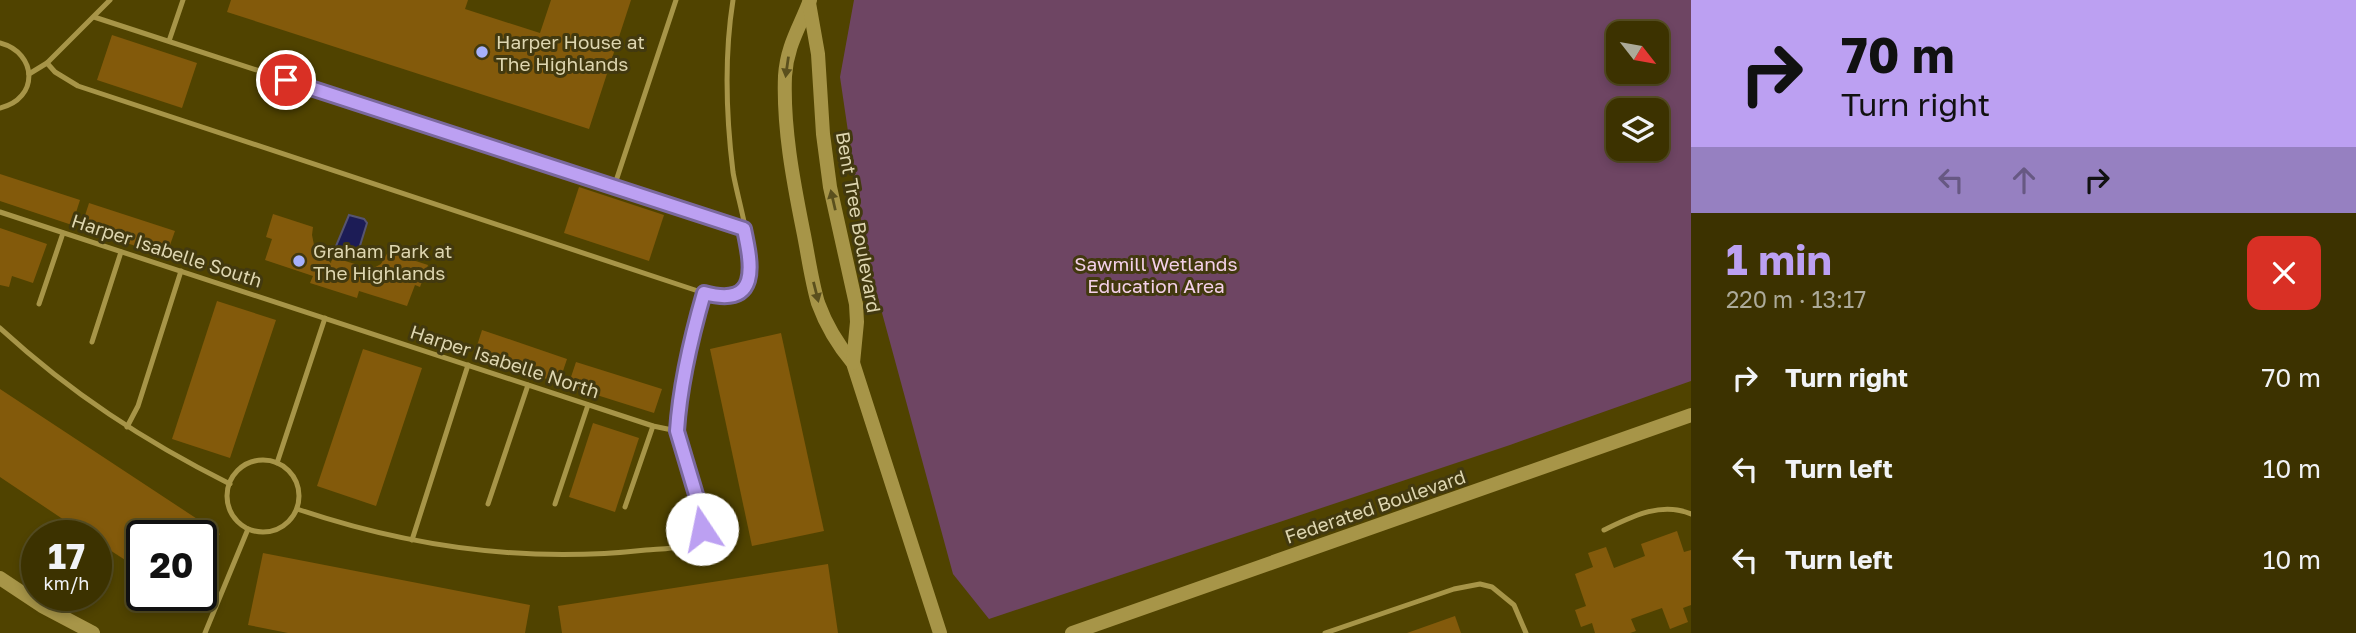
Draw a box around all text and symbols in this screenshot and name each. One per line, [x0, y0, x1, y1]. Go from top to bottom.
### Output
north arrow [1606, 21, 1670, 84]
map controls [1606, 21, 1669, 161]
text: 70 m [1841, 25, 1955, 84]
icon: right [1726, 28, 1817, 119]
place label: Harper House at The Highlands [496, 30, 645, 75]
marker: Harper House at The Highlands [474, 44, 490, 60]
pin [256, 50, 316, 110]
one-way arrow [781, 56, 792, 78]
icon: arrive [267, 61, 305, 99]
text: Turn right [1841, 85, 1990, 123]
button: layers [1606, 98, 1669, 161]
street label: Bent Tree Boulevard [832, 130, 886, 314]
icon: left [1932, 161, 1970, 199]
icon: ahead [2005, 161, 2043, 199]
icon: right [2078, 161, 2116, 199]
one-way arrow [827, 189, 838, 211]
street label: Harper Isabelle South [69, 208, 265, 292]
text: 1 min [1726, 234, 1832, 284]
button: close [2247, 236, 2321, 310]
place label: Graham Park at The Highlands [313, 239, 452, 284]
park label: Sawmill Wetlands Education Area [1074, 252, 1238, 297]
marker: Graham Park at The Highlands [291, 253, 307, 269]
one-way arrow [811, 281, 822, 303]
text: 220 m · 13:17 [1726, 285, 1866, 313]
street label: Harper Isabelle North [407, 320, 603, 402]
icon: right [1726, 359, 1764, 397]
text: Turn right [1785, 362, 1908, 393]
text: 70 m [2262, 362, 2321, 393]
icon: left [1726, 450, 1764, 488]
text: Turn left [1785, 453, 1893, 484]
text: 10 m [2263, 453, 2321, 484]
street label: Federated Boulevard [1282, 464, 1468, 548]
position arrow [665, 492, 739, 566]
speed limit sign: 20 [126, 520, 217, 611]
text: 17 [48, 535, 85, 577]
icon: left [1726, 541, 1764, 579]
text: Turn left [1785, 544, 1893, 575]
text: 10 m [2263, 544, 2321, 575]
text: km/h [44, 572, 89, 594]

